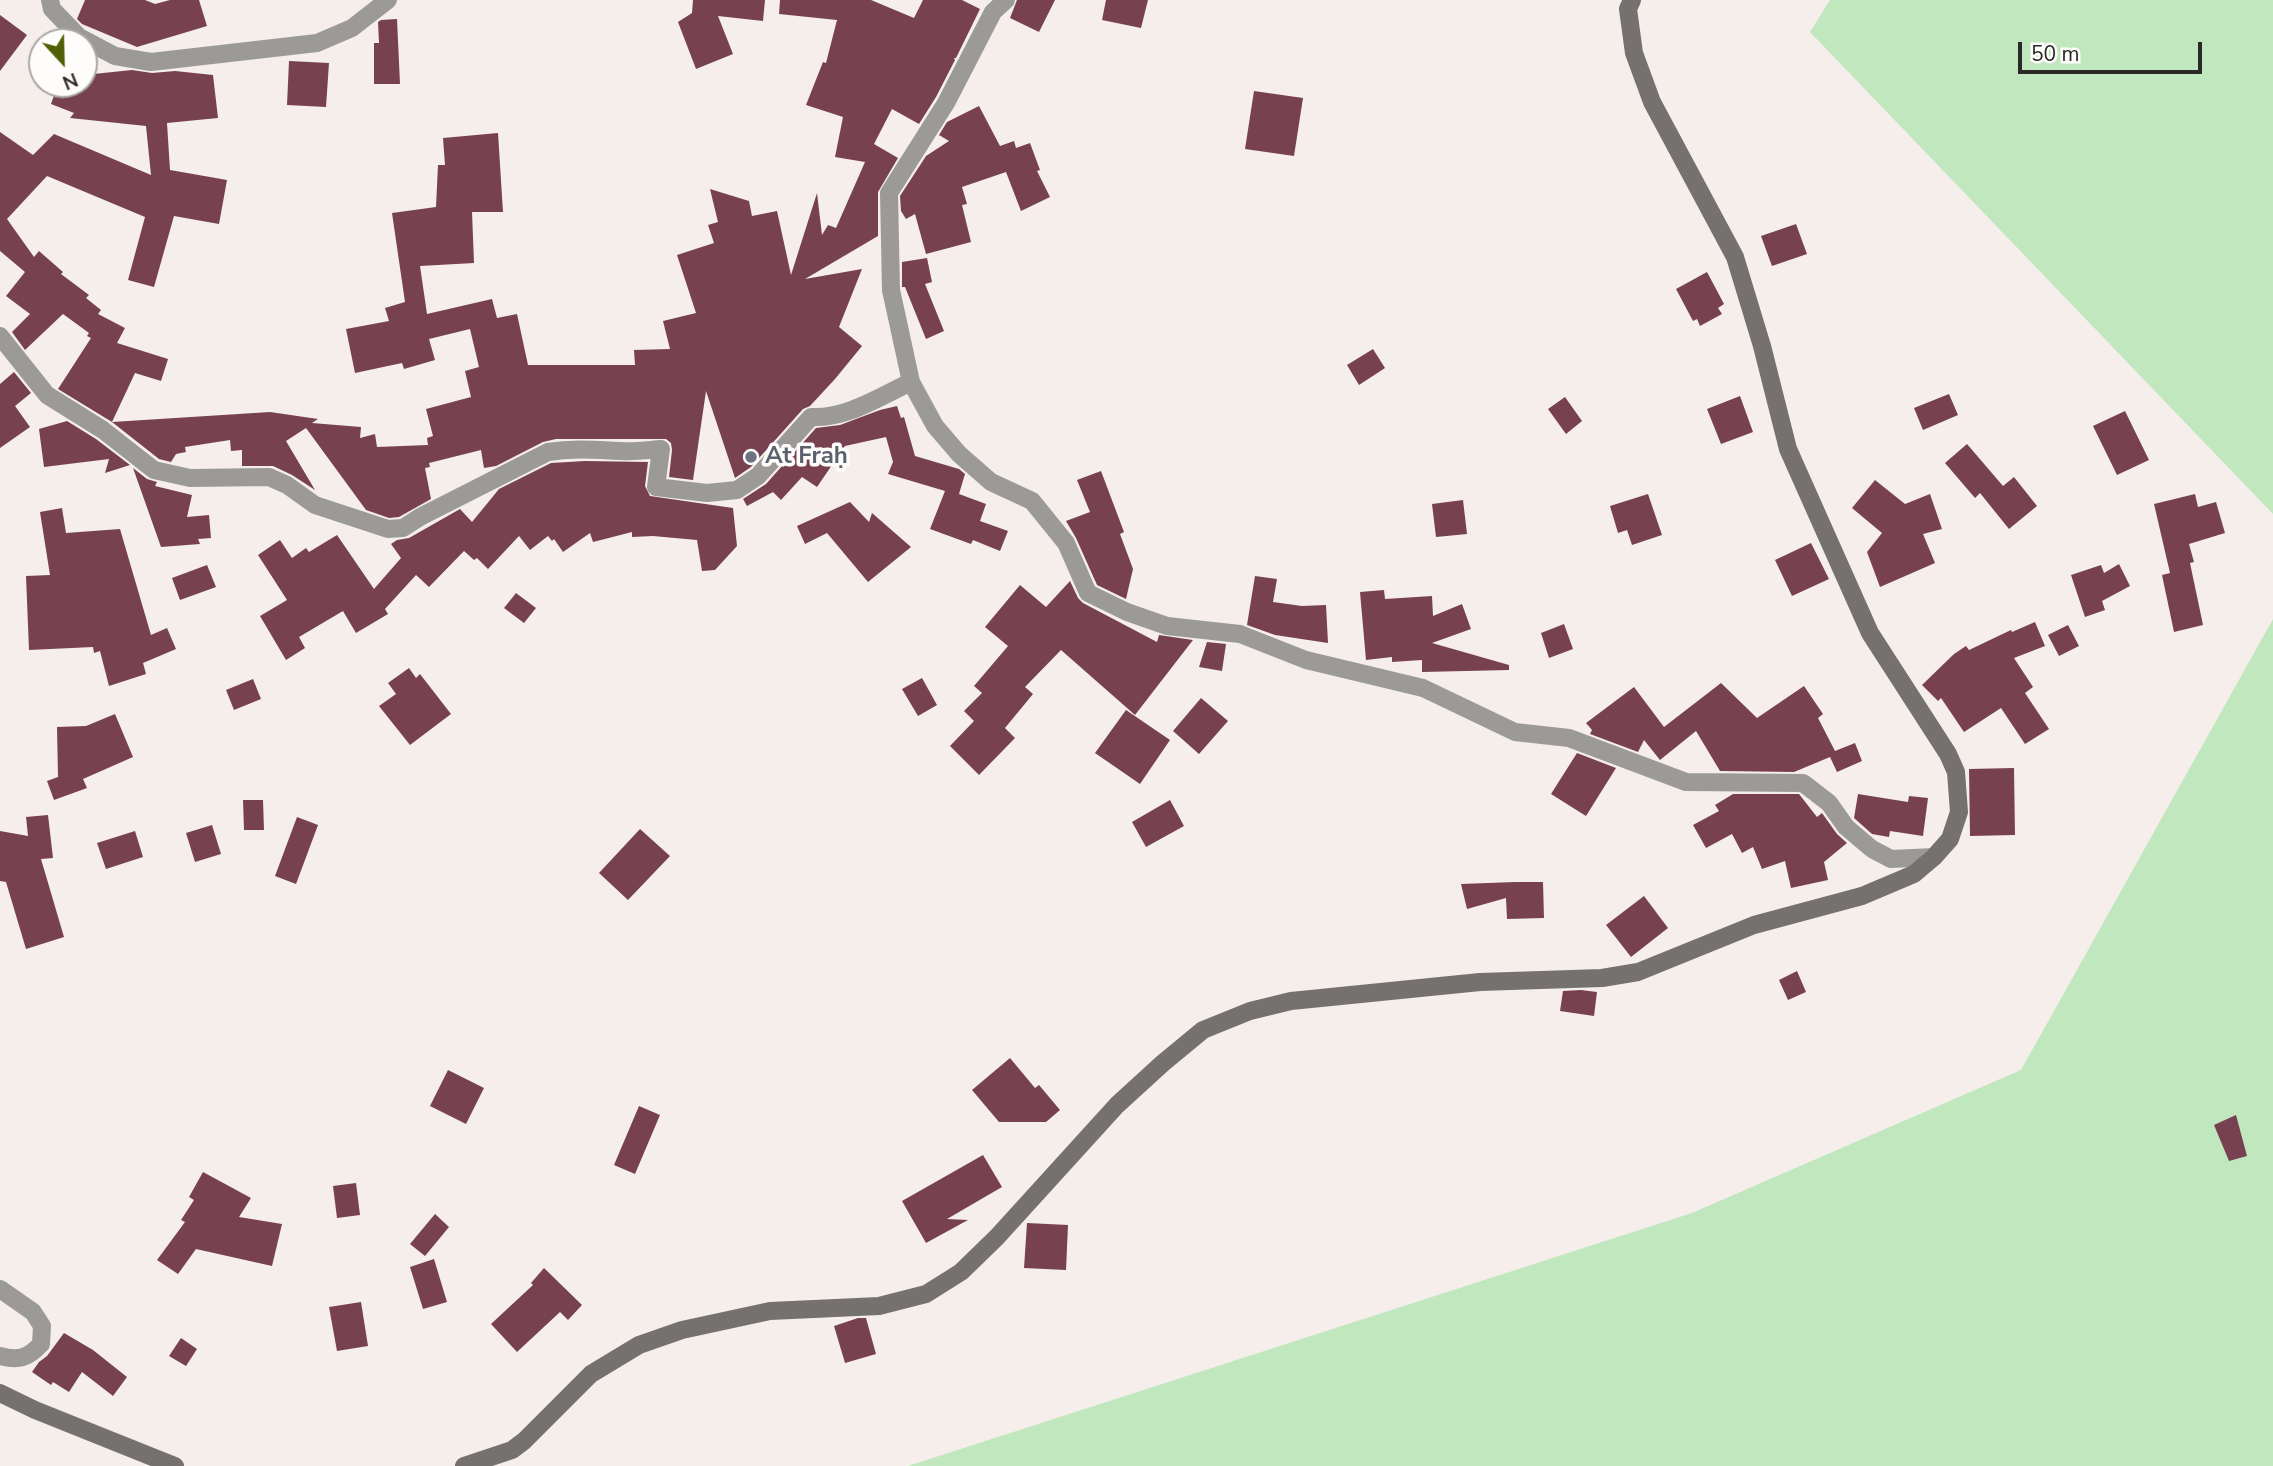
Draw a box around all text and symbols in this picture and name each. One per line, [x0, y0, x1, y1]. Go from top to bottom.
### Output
north arrow [28, 28, 98, 98]
scale bar [2021, 28, 2205, 72]
text: 50 m [2031, 40, 2080, 68]
text: N [59, 66, 82, 95]
place label: At Fraḥ [765, 443, 848, 471]
marker: At Fraḥ [743, 449, 759, 465]

